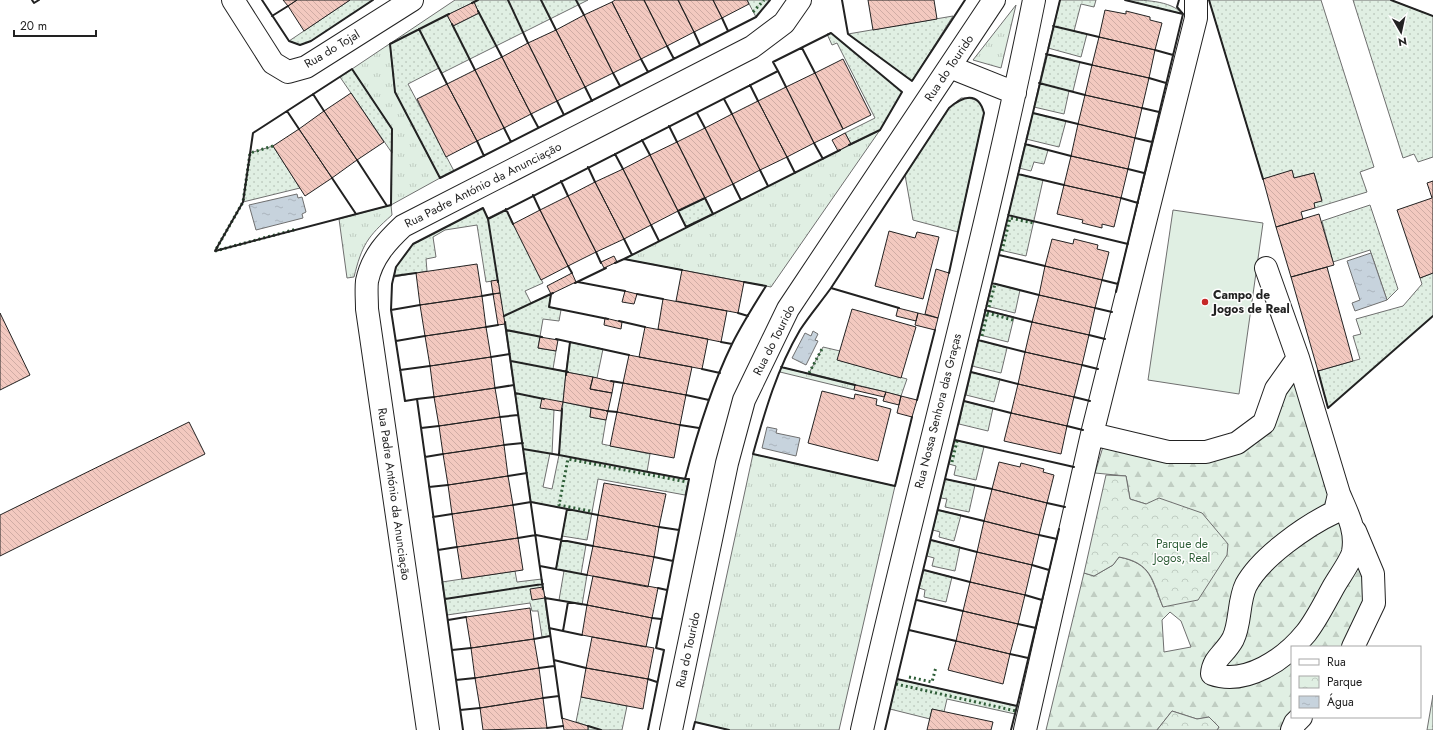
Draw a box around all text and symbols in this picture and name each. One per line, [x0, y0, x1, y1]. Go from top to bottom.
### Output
scale bar [14, 12, 96, 38]
north arrow [1381, 12, 1421, 52]
text: 20 m [20, 17, 47, 35]
street label: Rua do Tojal [301, 25, 363, 73]
street label: Rua do Tourido [920, 31, 978, 105]
text: N [1397, 33, 1408, 50]
street label: Rua Padre António da Anunciação [401, 137, 565, 233]
place label: Campo de Jogos de Real [1211, 286, 1290, 318]
marker: Campo de Jogos de Real [1200, 297, 1210, 307]
street label: Rua do Tourido [748, 301, 800, 379]
street label: Rua Nossa Senhora das Graças [910, 331, 966, 490]
street label: Rua Padre António da Anunciação [373, 407, 415, 582]
park label: Parque de Jogos, Real [1152, 535, 1210, 567]
street label: Rua do Tourido [671, 610, 705, 690]
legend [1291, 646, 1421, 718]
text: Rua [1327, 653, 1346, 671]
text: Parque [1327, 673, 1362, 691]
text: Água [1327, 693, 1354, 711]

